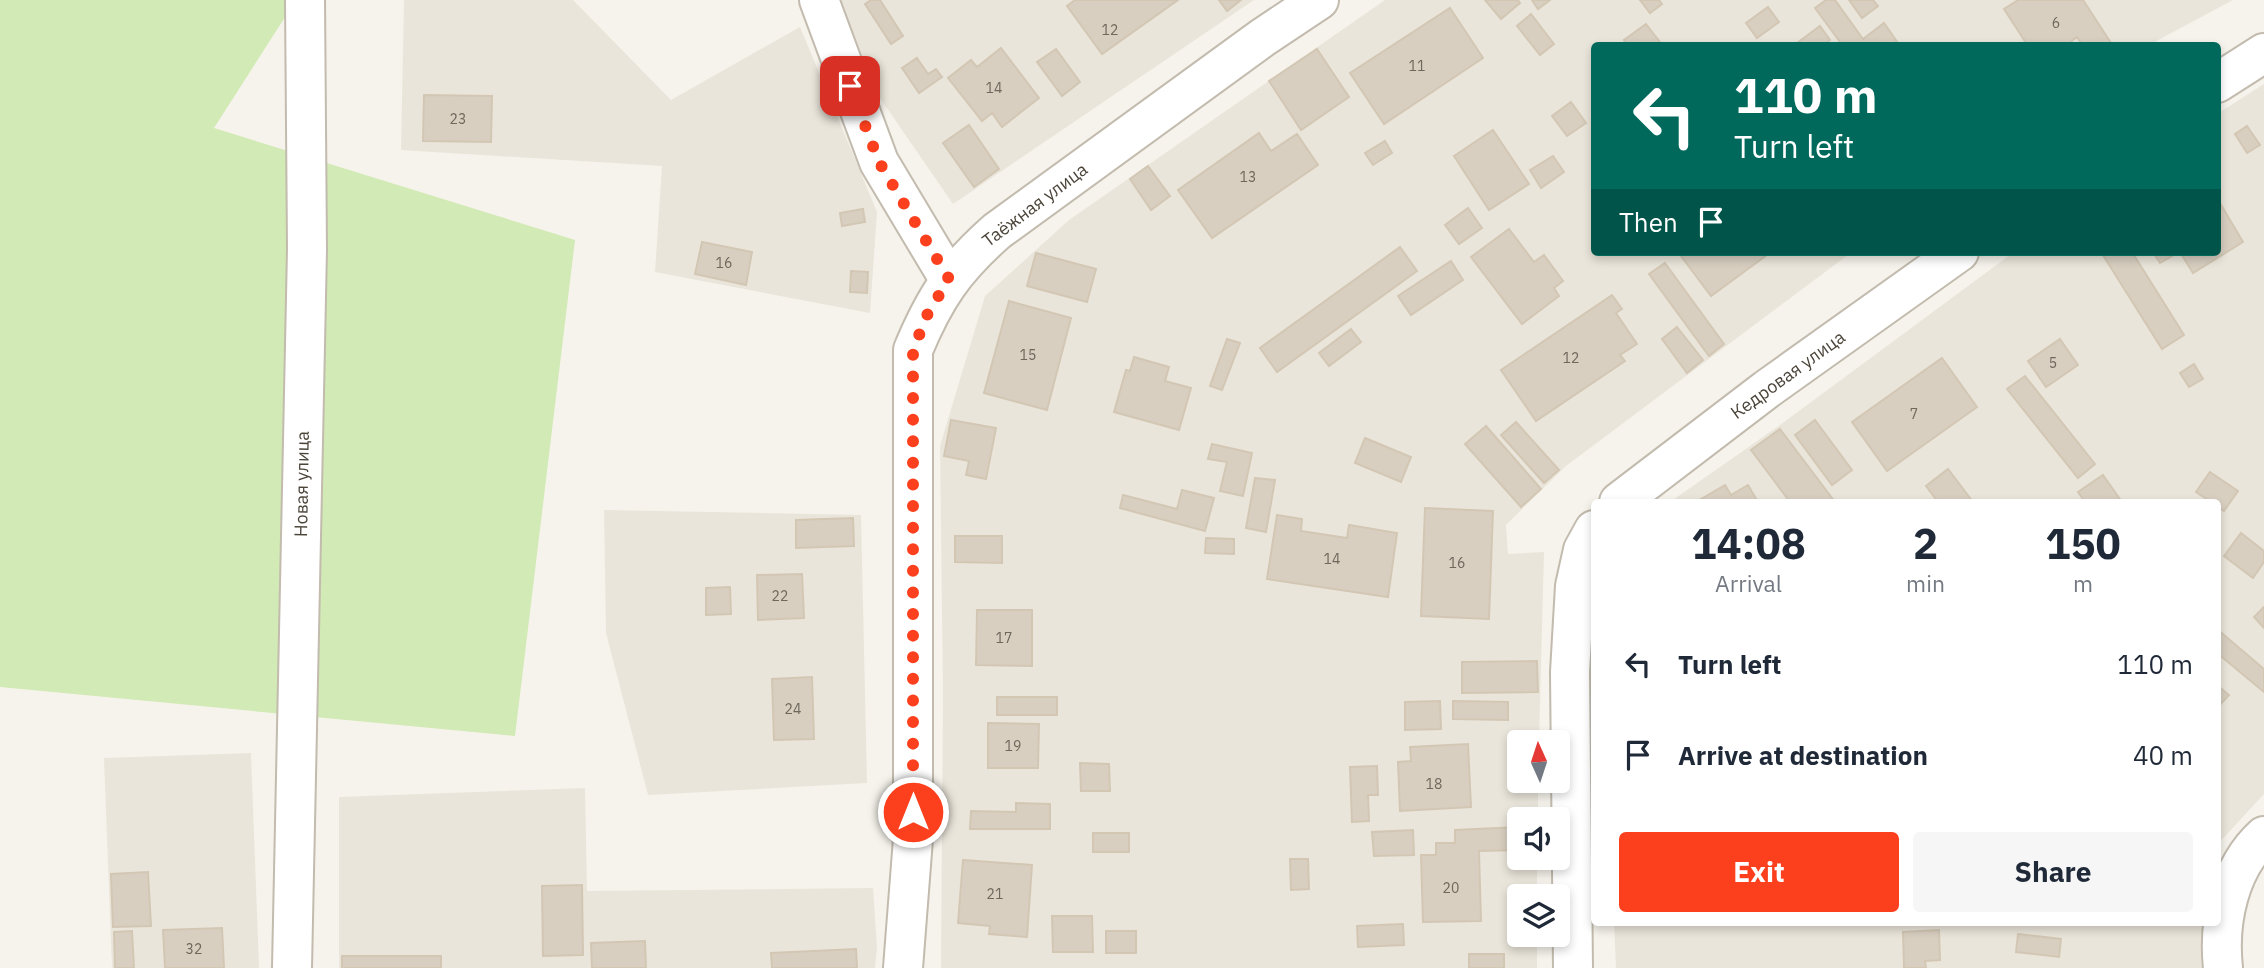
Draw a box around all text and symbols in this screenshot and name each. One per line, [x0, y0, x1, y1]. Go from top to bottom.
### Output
house number: 6 [2052, 14, 2060, 32]
house number: 12 [1102, 21, 1118, 39]
pin [820, 56, 880, 116]
house number: 11 [1409, 57, 1425, 75]
text: 110 m [1734, 63, 1878, 126]
icon: arrive [831, 67, 869, 105]
icon: left [1619, 70, 1710, 161]
house number: 14 [986, 79, 1002, 97]
house number: 23 [450, 110, 466, 128]
text: Turn left [1734, 125, 1854, 167]
street label: Таёжная улица [977, 157, 1092, 252]
house number: 13 [1240, 168, 1256, 186]
icon: arrive [1692, 203, 1730, 241]
text: Then [1619, 205, 1678, 239]
house number: 16 [716, 254, 732, 272]
street label: Кедровая улица [1726, 325, 1850, 424]
house number: 15 [1020, 346, 1036, 364]
house number: 12 [1563, 349, 1579, 367]
house number: 5 [2049, 354, 2057, 372]
house number: 7 [1910, 405, 1918, 423]
street label: Новая улица [289, 430, 314, 537]
text: 14:08 [1691, 516, 1806, 571]
text: 2 [1913, 516, 1938, 571]
text: 150 [2045, 516, 2121, 571]
house number: 14 [1324, 550, 1340, 568]
house number: 16 [1449, 554, 1465, 572]
text: Arrival [1715, 568, 1782, 598]
text: min [1906, 568, 1945, 598]
text: m [2073, 568, 2093, 598]
house number: 22 [772, 587, 788, 605]
house number: 17 [996, 629, 1012, 647]
icon: left [1619, 645, 1657, 683]
text: Turn left [1678, 647, 1781, 681]
text: 110 m [2117, 647, 2193, 681]
house number: 24 [785, 700, 801, 718]
north arrow [1507, 730, 1570, 793]
map controls [1507, 730, 1570, 947]
icon: arrive [1619, 736, 1657, 774]
house number: 19 [1005, 737, 1021, 755]
text: Arrive at destination [1678, 738, 1928, 772]
text: 40 m [2133, 738, 2193, 772]
position arrow [876, 775, 950, 849]
house number: 18 [1426, 775, 1442, 793]
button: sound [1507, 807, 1570, 870]
button: Exit [1619, 832, 1899, 912]
button: Share [1913, 832, 2193, 912]
house number: 20 [1443, 879, 1459, 897]
button: layers [1507, 884, 1570, 947]
house number: 21 [987, 885, 1003, 903]
house number: 32 [186, 940, 202, 958]

